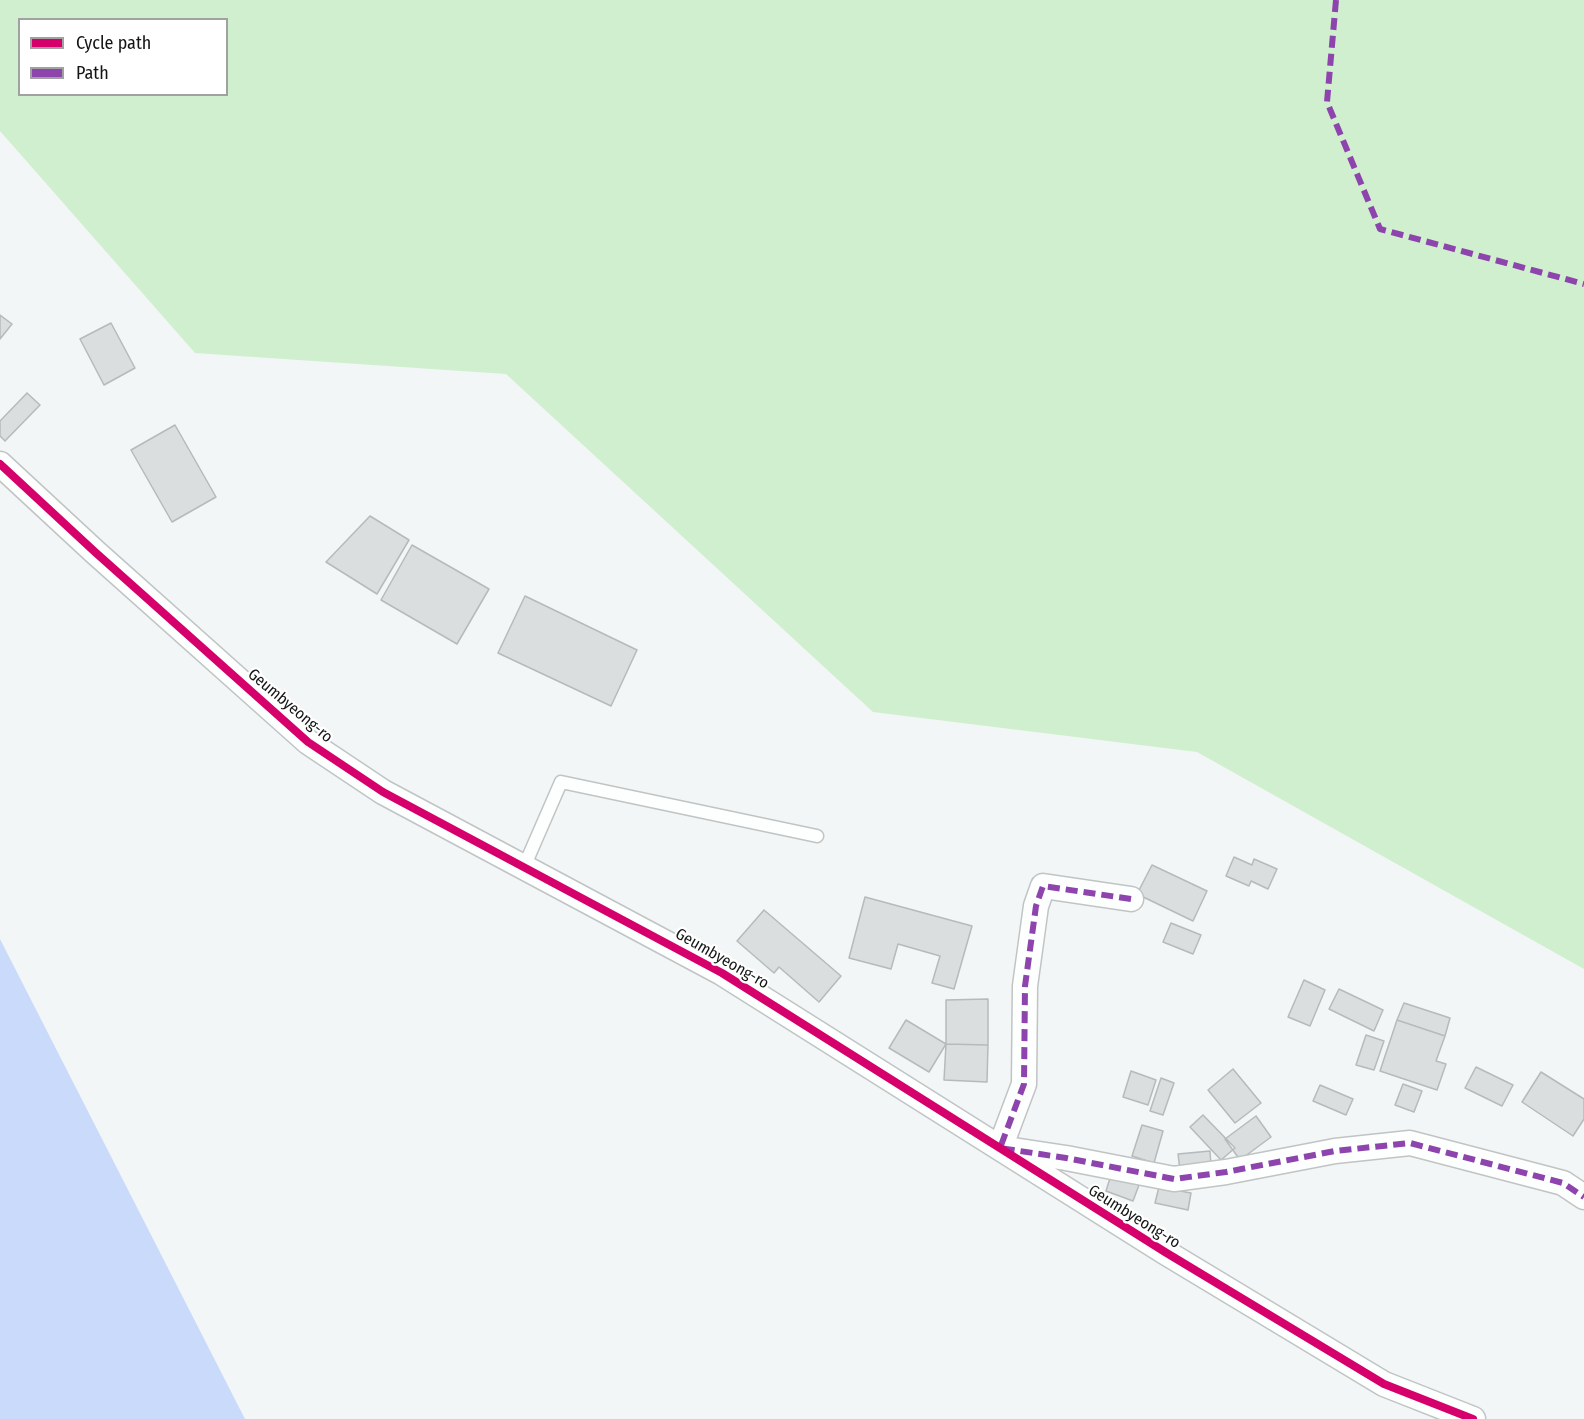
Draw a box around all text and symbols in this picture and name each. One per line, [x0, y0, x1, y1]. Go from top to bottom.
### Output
legend [18, 18, 228, 96]
text: Cycle path [76, 32, 151, 54]
text: Path [76, 62, 109, 84]
street label: Geumbyeong-ro [244, 665, 336, 747]
street label: Geumbyeong-ro [672, 924, 772, 994]
street label: Geumbyeong-ro [1084, 1181, 1184, 1253]

